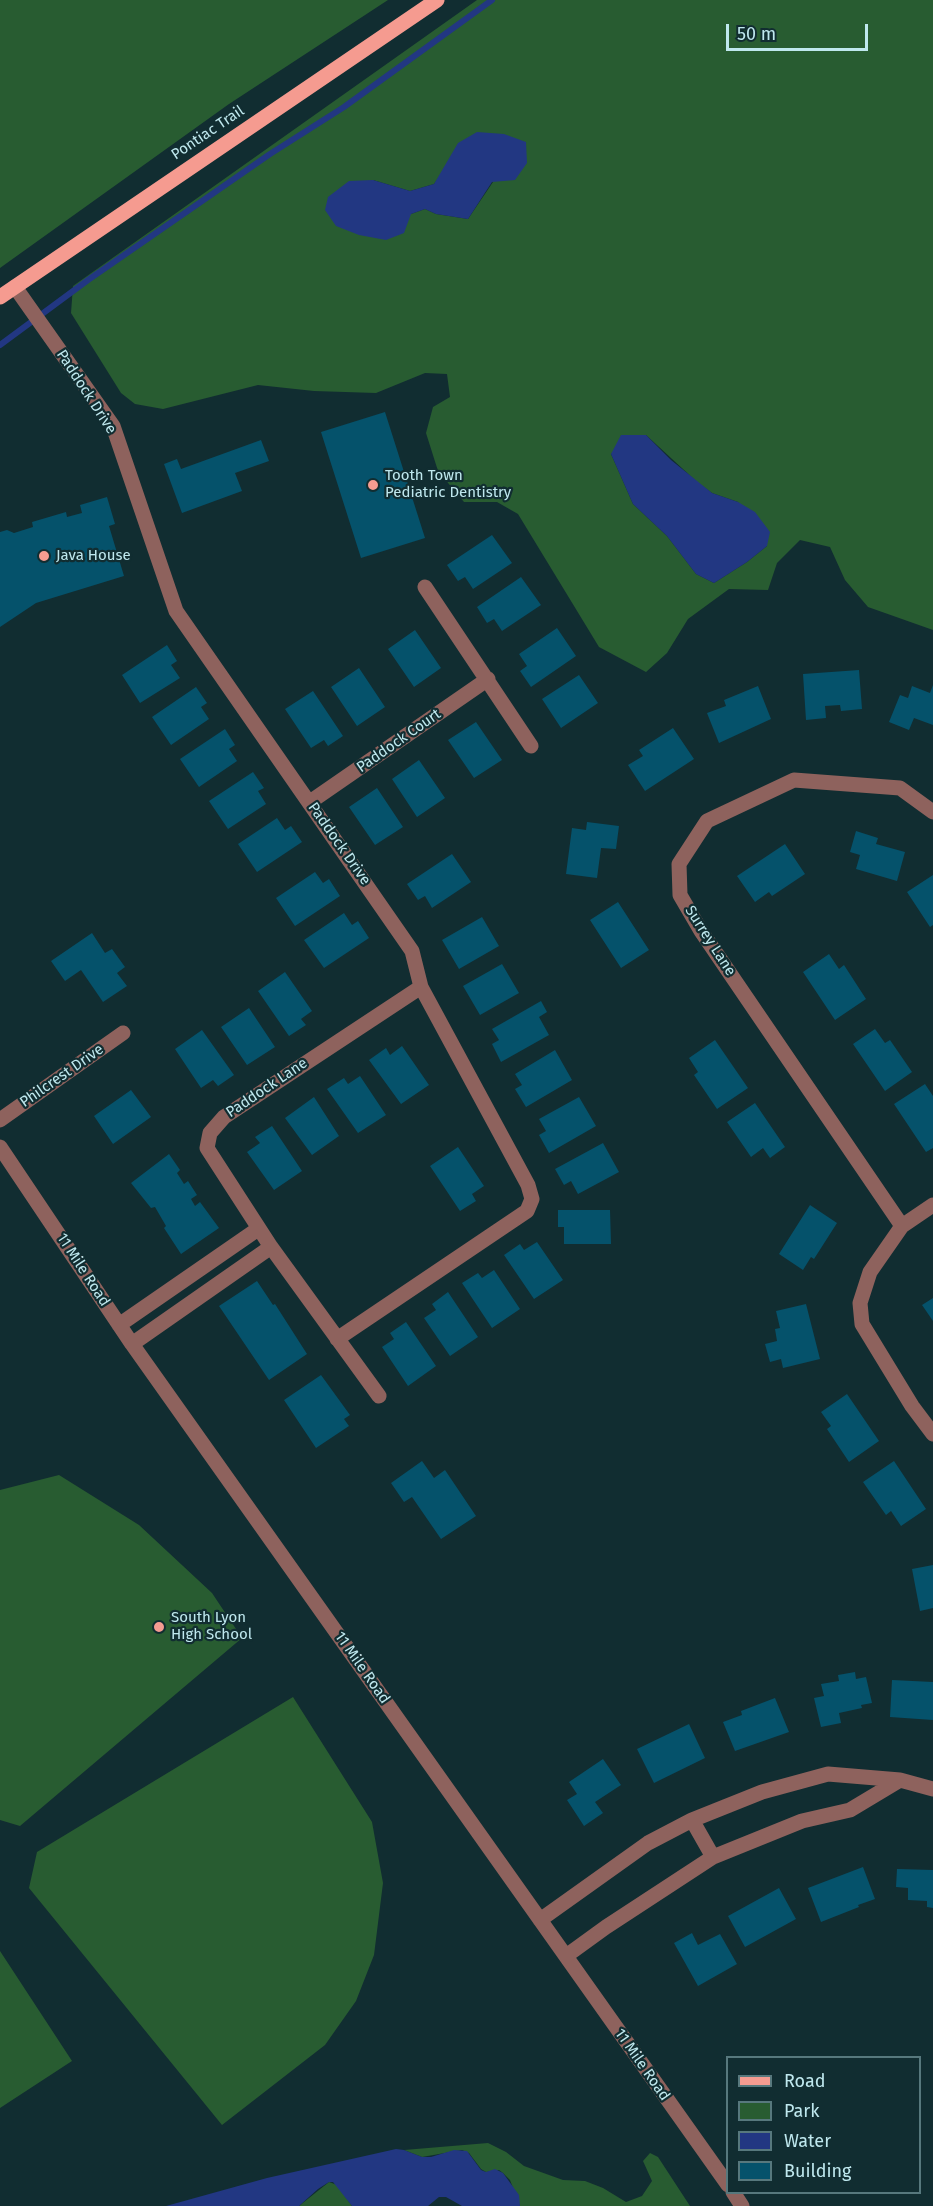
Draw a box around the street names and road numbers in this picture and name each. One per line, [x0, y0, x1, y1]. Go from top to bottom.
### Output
street label: Pontiac Trail [168, 102, 248, 164]
street label: Paddock Drive [52, 347, 120, 437]
street label: Paddock Court [354, 705, 444, 777]
street label: Paddock Drive [304, 799, 374, 889]
street label: Surrey Lane [681, 903, 739, 979]
street label: Philcrest Drive [17, 1041, 107, 1111]
street label: Paddock Lane [223, 1054, 311, 1122]
street label: 11 Mile Road [53, 1230, 113, 1310]
street label: 11 Mile Road [331, 1629, 393, 1707]
street label: 11 Mile Road [611, 2026, 673, 2104]

